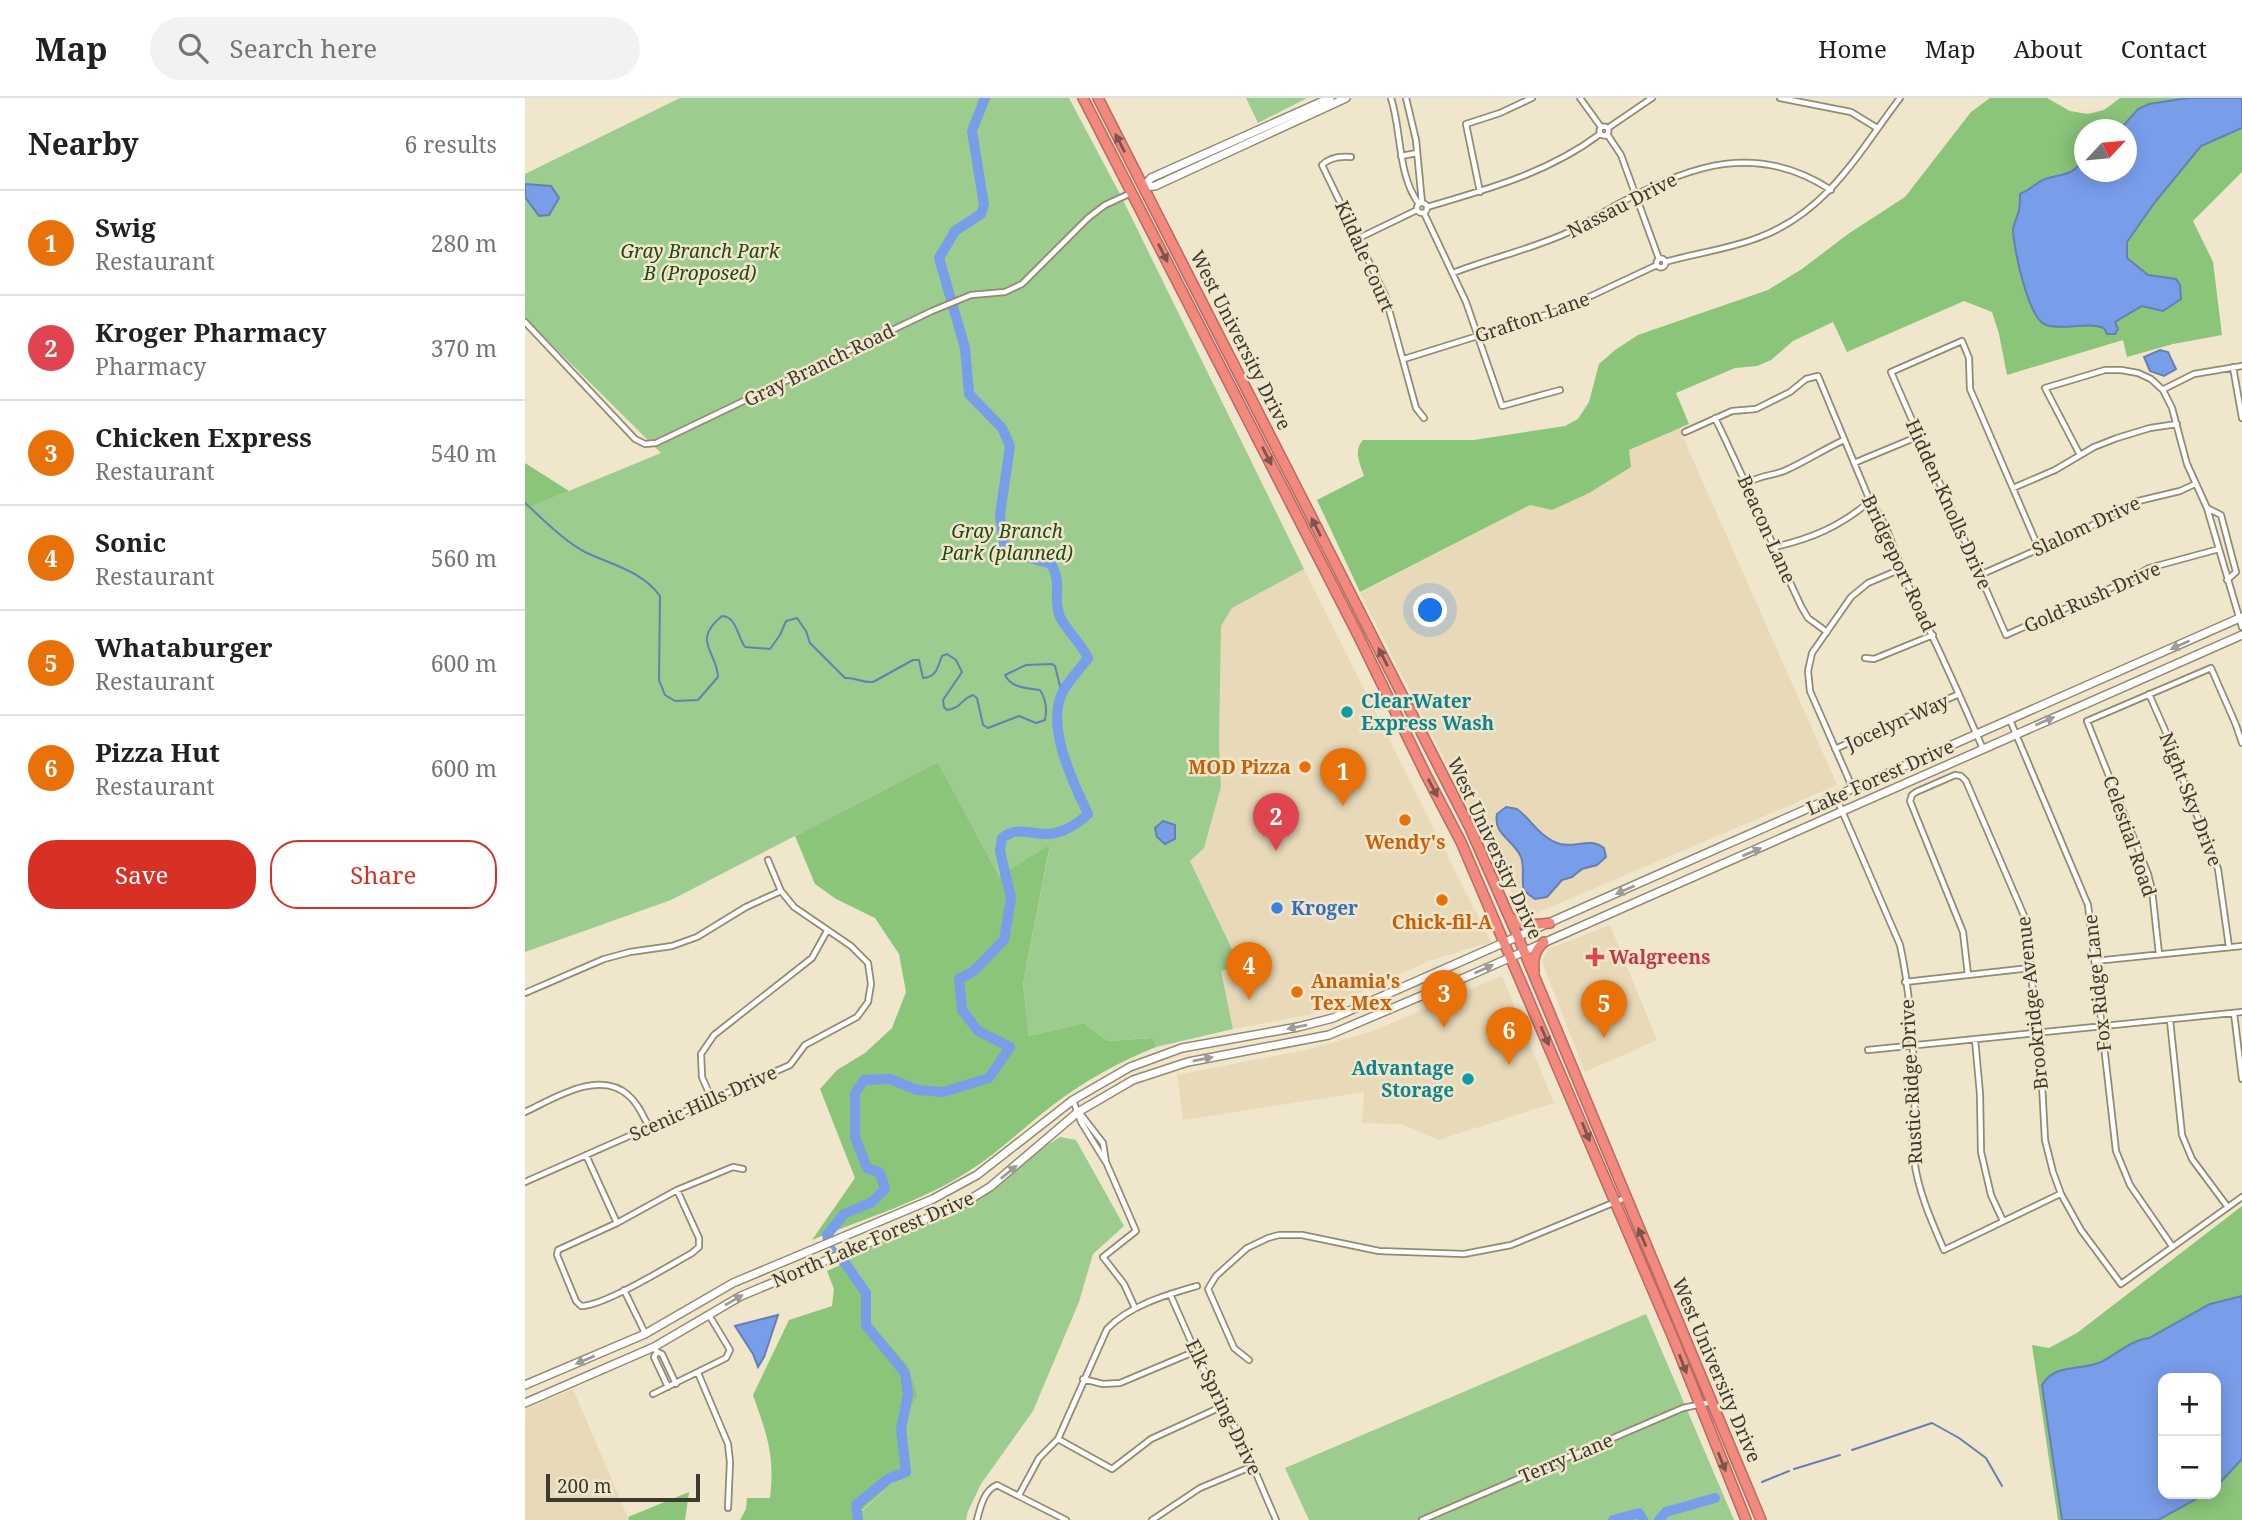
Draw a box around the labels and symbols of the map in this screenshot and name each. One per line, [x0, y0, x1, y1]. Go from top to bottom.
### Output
north arrow [2074, 119, 2137, 182]
one-way arrow [1115, 132, 1127, 152]
street label: Nassau Drive [1563, 166, 1681, 244]
street label: Kildale Court [1329, 196, 1401, 316]
park label: Gray Branch Park B (Proposed) [620, 238, 781, 286]
one-way arrow [1157, 243, 1169, 263]
street label: West University Drive [1184, 246, 1298, 434]
street label: Grafton Lane [1471, 285, 1593, 349]
street label: Gray Branch Road [740, 317, 899, 413]
street label: Hidden Knolls Drive [1900, 415, 1998, 593]
one-way arrow [1261, 446, 1272, 466]
street label: Beacon Lane [1732, 471, 1802, 587]
street label: Bridgeport Road [1856, 490, 1942, 636]
street label: Slalom Drive [2028, 490, 2144, 562]
one-way arrow [1311, 517, 1322, 537]
park label: Gray Branch Park (planned) [940, 518, 1073, 566]
street label: Gold Rush Drive [2020, 555, 2164, 639]
your location [1413, 593, 1447, 627]
one-way arrow [2169, 640, 2190, 651]
one-way arrow [1377, 647, 1389, 667]
place label: ClearWater Express Wash [1361, 688, 1495, 736]
street label: Jocelyn Way [1840, 688, 1953, 757]
marker: ClearWater Express Wash [1339, 704, 1355, 720]
one-way arrow [2035, 715, 2055, 727]
street label: Night Sky Drive [2153, 728, 2229, 870]
street label: Lake Forest Drive [1802, 733, 1958, 821]
pin: 1 [1320, 748, 1366, 806]
street label: West University Drive [1441, 753, 1549, 943]
place label: MOD Pizza [1188, 754, 1291, 780]
marker: MOD Pizza [1297, 759, 1313, 775]
street label: Celestial Road [2097, 772, 2163, 900]
one-way arrow [1427, 778, 1439, 798]
pin: 2 [1253, 793, 1299, 851]
marker: Wendy's [1397, 812, 1413, 828]
place label: Wendy's [1365, 829, 1445, 855]
one-way arrow [1741, 846, 1762, 857]
one-way arrow [1615, 884, 1635, 895]
marker: Chick-fil-A [1434, 892, 1450, 908]
place label: Kroger [1291, 895, 1358, 921]
marker: Kroger [1269, 900, 1285, 916]
place label: Chick-fil-A [1392, 909, 1493, 935]
street label: Fox Ridge Lane [2077, 913, 2117, 1053]
street label: Brookridge Avenue [2010, 915, 2054, 1091]
pin: 4 [1226, 942, 1272, 1000]
place label: Walgreens [1609, 944, 1710, 970]
marker: Walgreens [1587, 949, 1603, 965]
one-way arrow [1474, 964, 1494, 975]
place label: Anamia's Tex Mex [1311, 968, 1400, 1016]
pin: 3 [1421, 970, 1467, 1028]
pin: 5 [1581, 980, 1627, 1038]
marker: Anamia's Tex Mex [1289, 984, 1305, 1000]
street label: Rustic Ridge Drive [1894, 999, 1928, 1165]
pin: 6 [1486, 1007, 1532, 1065]
one-way arrow [1286, 1022, 1308, 1033]
one-way arrow [1540, 1025, 1551, 1046]
one-way arrow [1192, 1054, 1214, 1065]
place label: Advantage Storage [1352, 1055, 1454, 1103]
street label: Scenic Hills Drive [625, 1059, 781, 1147]
marker: Advantage Storage [1460, 1071, 1476, 1087]
one-way arrow [1580, 1122, 1591, 1143]
one-way arrow [1000, 1165, 1018, 1179]
street label: North Lake Forest Drive [768, 1185, 978, 1293]
one-way arrow [1637, 1226, 1648, 1247]
street label: West University Drive [1666, 1274, 1768, 1466]
one-way arrow [724, 1294, 744, 1306]
street label: Elk Spring Drive [1180, 1335, 1268, 1479]
one-way arrow [575, 1354, 595, 1366]
one-way arrow [1678, 1354, 1689, 1375]
street label: Terry Lane [1515, 1427, 1617, 1489]
one-way arrow [1716, 1451, 1727, 1472]
scale bar [546, 1471, 700, 1503]

